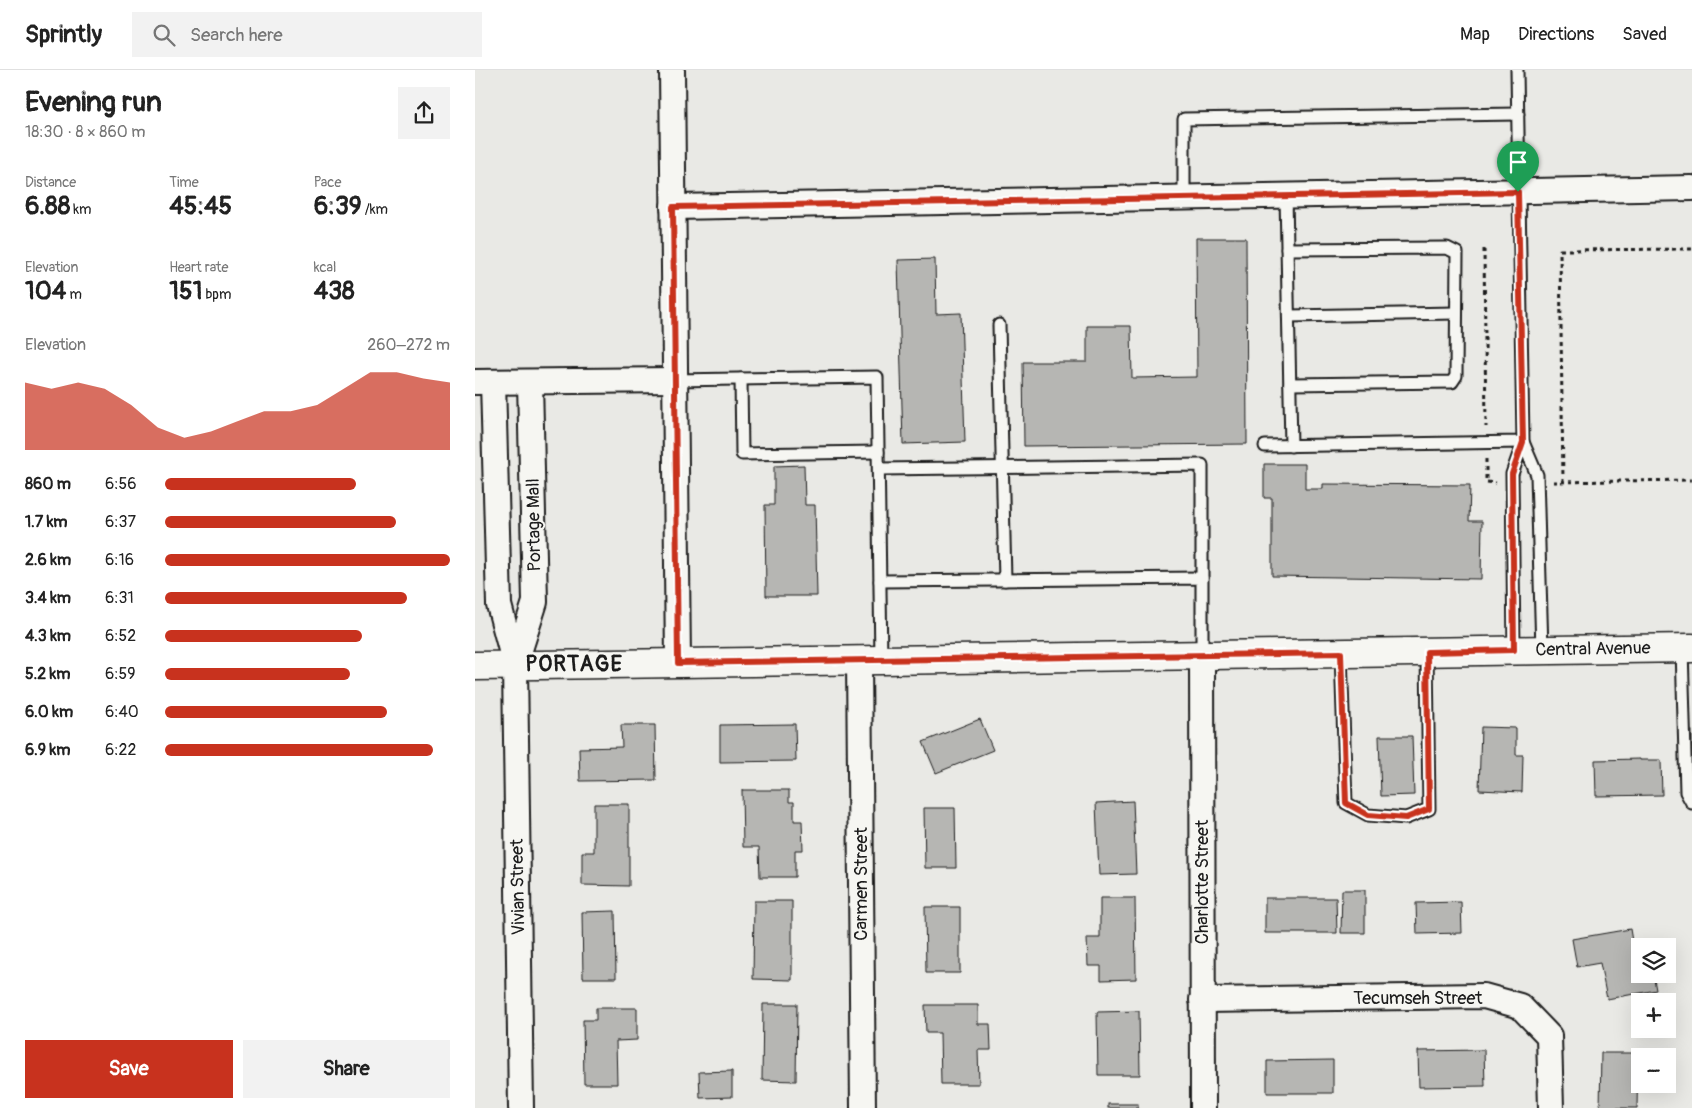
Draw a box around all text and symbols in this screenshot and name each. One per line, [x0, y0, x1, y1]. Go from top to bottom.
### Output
search box [132, 12, 482, 57]
text: Sprintly [25, 20, 102, 49]
icon: search [150, 21, 178, 49]
text: Search here [190, 23, 283, 47]
text: Map [1460, 23, 1490, 46]
text: Directions [1518, 23, 1594, 46]
text: Saved [1622, 23, 1667, 46]
text: Evening run [25, 85, 162, 120]
button: share [398, 87, 450, 139]
text: 18:30 · 8 × 860 m [25, 122, 145, 142]
pin [1497, 141, 1539, 192]
icon: arrive [1504, 148, 1532, 176]
text: Distance [25, 174, 76, 191]
text: Time [169, 174, 199, 191]
text: Pace [314, 174, 341, 191]
text: 6.88 [25, 191, 70, 222]
text: 45:45 [169, 191, 232, 222]
text: 6:39 [314, 191, 362, 222]
text: km [70, 201, 92, 218]
text: /km [362, 201, 388, 218]
text: Elevation [25, 259, 78, 276]
text: Heart rate [169, 259, 228, 276]
text: kcal [314, 259, 336, 276]
text: 104 [25, 276, 66, 307]
text: 151 [169, 276, 202, 307]
text: 438 [314, 276, 355, 307]
text: m [66, 286, 82, 303]
text: bpm [202, 286, 231, 303]
text: Elevation [25, 335, 86, 355]
text: 260–272 m [367, 335, 450, 355]
text: 860 m [25, 474, 71, 494]
text: 6:56 [105, 474, 137, 494]
street label: Portage Mall [522, 478, 546, 572]
text: 1.7 km [25, 512, 68, 532]
text: 6:37 [105, 512, 136, 532]
text: 2.6 km [25, 550, 71, 570]
text: 6:16 [105, 550, 134, 570]
text: 3.4 km [25, 588, 71, 608]
text: 6:31 [105, 588, 134, 608]
text: 4.3 km [25, 626, 71, 646]
text: 6:52 [105, 626, 136, 646]
street label: Central Avenue [1535, 636, 1651, 662]
district label: PORTAGE [525, 650, 623, 678]
text: 5.2 km [25, 664, 70, 684]
text: 6:59 [105, 664, 136, 684]
text: 6.0 km [25, 702, 73, 722]
text: 6:40 [105, 702, 139, 722]
text: 6.9 km [25, 740, 70, 760]
text: 6:22 [105, 740, 136, 760]
street label: Charlotte Street [1191, 819, 1214, 944]
street label: Carmen Street [850, 827, 873, 941]
street label: Vivian Street [506, 838, 530, 935]
map controls [1631, 938, 1676, 1093]
button: layers [1631, 938, 1676, 983]
street label: Tecumseh Street [1353, 987, 1483, 1010]
button: + [1631, 993, 1676, 1038]
button: Save [25, 1040, 233, 1098]
button: Share [243, 1040, 450, 1098]
button: − [1631, 1048, 1676, 1093]

